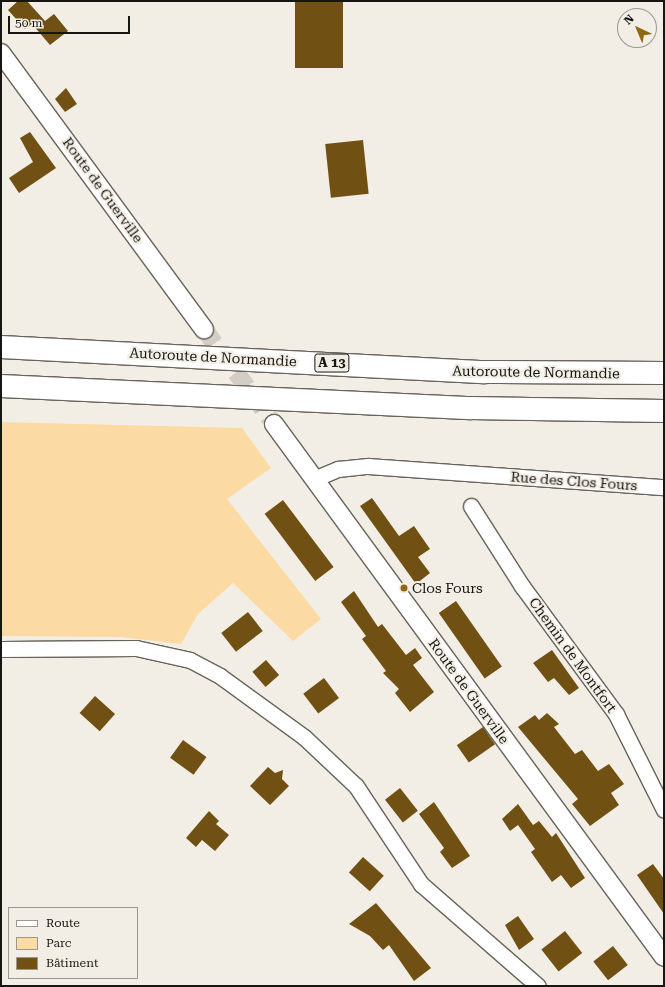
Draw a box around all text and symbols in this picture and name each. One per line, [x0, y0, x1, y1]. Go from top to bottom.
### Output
scale bar [10, 8, 132, 34]
north arrow [617, 8, 657, 48]
text: N [621, 12, 637, 27]
text: 50 m [15, 16, 42, 30]
street label: Route de Guerville [59, 134, 147, 246]
street label: Autoroute de Normandie [129, 344, 297, 370]
road number: A 13 [314, 352, 350, 374]
street label: Autoroute de Normandie [452, 362, 620, 382]
street label: Rue des Clos Fours [510, 468, 638, 494]
place label: Clos Fours [412, 580, 483, 596]
marker: Clos Fours [399, 583, 409, 593]
street label: Chemin de Montfort [526, 594, 620, 716]
street label: Route de Guerville [425, 635, 513, 747]
legend [8, 907, 138, 979]
text: Route [46, 916, 80, 930]
text: Parc [46, 936, 71, 950]
text: Bâtiment [46, 956, 98, 970]

